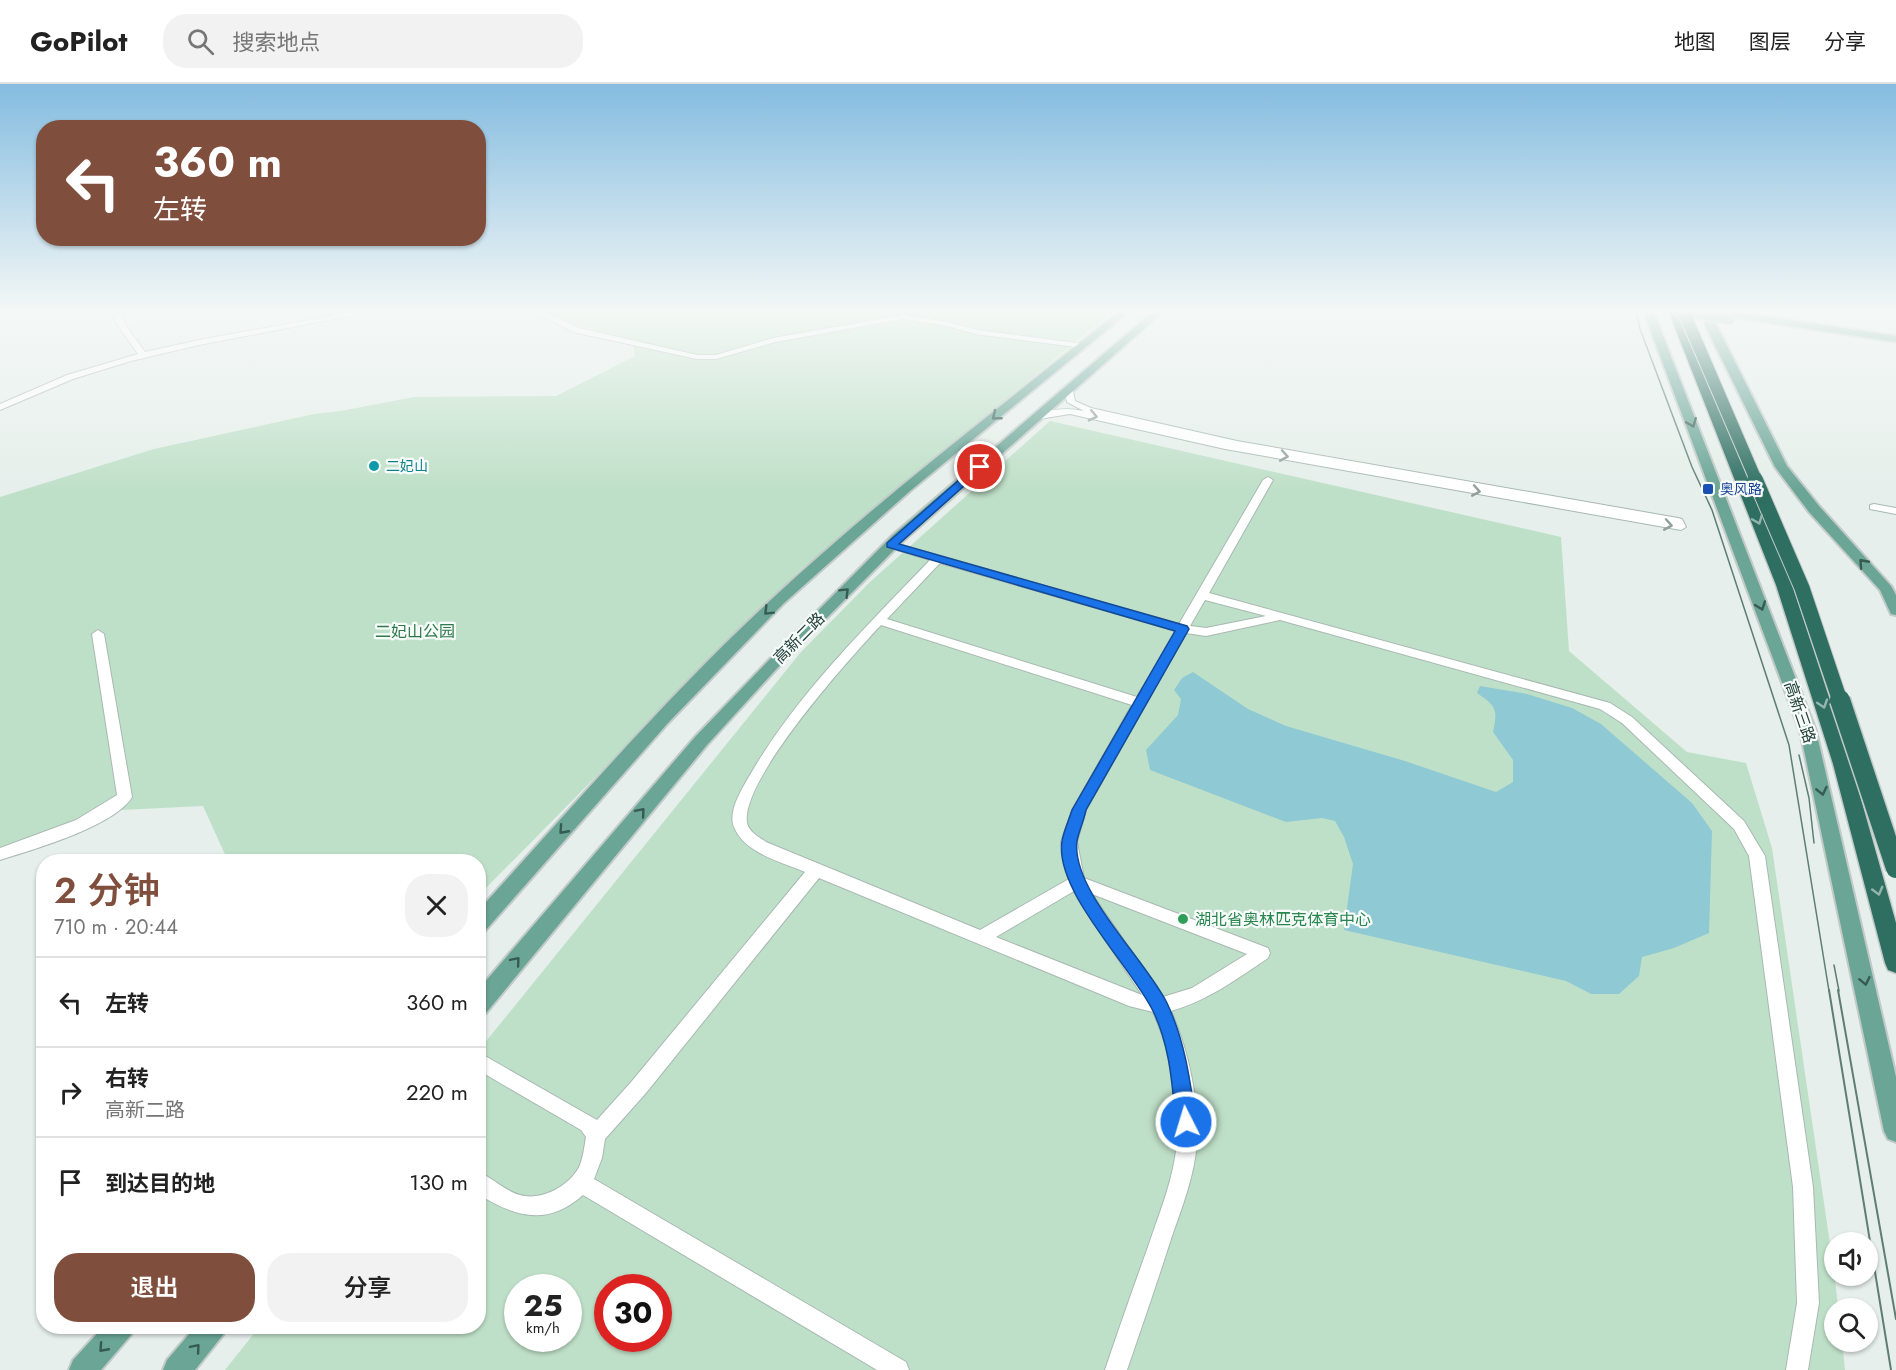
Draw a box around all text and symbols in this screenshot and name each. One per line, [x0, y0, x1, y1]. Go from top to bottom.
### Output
search box [163, 14, 583, 68]
text: GoPilot [30, 21, 127, 62]
icon: search [184, 25, 217, 58]
text: 搜索地点 [232, 26, 320, 58]
text: 地图 [1674, 27, 1716, 57]
text: 图层 [1749, 27, 1791, 57]
text: 分享 [1824, 27, 1866, 57]
text: 360 m [153, 132, 282, 193]
icon: left [54, 144, 132, 222]
text: 左转 [153, 190, 207, 229]
one-way arrow [992, 409, 1003, 420]
one-way arrow [1088, 409, 1098, 422]
one-way arrow [1685, 417, 1697, 428]
pin [954, 441, 1005, 492]
icon: arrive [963, 450, 996, 483]
one-way arrow [1279, 450, 1289, 462]
place label: 二妃山 [386, 456, 428, 476]
marker: 二妃山 [367, 459, 381, 473]
place label: 奥风路 [1720, 479, 1762, 499]
marker: 奥风路 [1701, 482, 1715, 496]
one-way arrow [1471, 484, 1481, 497]
one-way arrow [1751, 514, 1763, 525]
one-way arrow [1663, 518, 1673, 531]
one-way arrow [1859, 560, 1870, 570]
one-way arrow [837, 588, 848, 599]
one-way arrow [1754, 600, 1767, 611]
one-way arrow [765, 603, 776, 614]
street label: 高新二路 [768, 607, 830, 669]
park label: 二妃山公园 [375, 620, 455, 643]
street label: 高新三路 [1779, 678, 1821, 746]
one-way arrow [1816, 698, 1828, 709]
one-way arrow [1814, 786, 1827, 796]
one-way arrow [634, 808, 645, 819]
one-way arrow [559, 823, 570, 834]
text: 2 分钟 [54, 864, 159, 916]
button: close [405, 874, 468, 937]
one-way arrow [1870, 886, 1883, 896]
place label: 湖北省奥林匹克体育中心 [1195, 908, 1371, 931]
marker: 湖北省奥林匹克体育中心 [1176, 912, 1190, 926]
text: 710 m · 20:44 [54, 913, 178, 942]
one-way arrow [509, 957, 520, 968]
one-way arrow [1858, 976, 1871, 986]
icon: left [54, 986, 87, 1019]
text: 360 m [406, 986, 468, 1018]
text: 左转 [105, 987, 149, 1019]
text: 右转 [105, 1062, 149, 1094]
icon: right [54, 1076, 87, 1109]
text: 220 m [406, 1076, 468, 1108]
position arrow [1154, 1090, 1218, 1154]
text: 高新二路 [105, 1096, 185, 1125]
icon: arrive [54, 1166, 87, 1199]
text: 130 m [409, 1166, 468, 1198]
text: 到达目的地 [105, 1167, 215, 1199]
map controls [1824, 1232, 1878, 1352]
button: sound [1824, 1232, 1878, 1286]
button: 退出 [54, 1253, 255, 1322]
button: 分享 [267, 1253, 468, 1322]
speed limit sign: 30 [594, 1274, 672, 1352]
text: 25 [523, 1284, 563, 1327]
button: search [1824, 1298, 1878, 1352]
text: km/h [526, 1317, 560, 1339]
one-way arrow [99, 1341, 110, 1352]
one-way arrow [188, 1344, 199, 1355]

